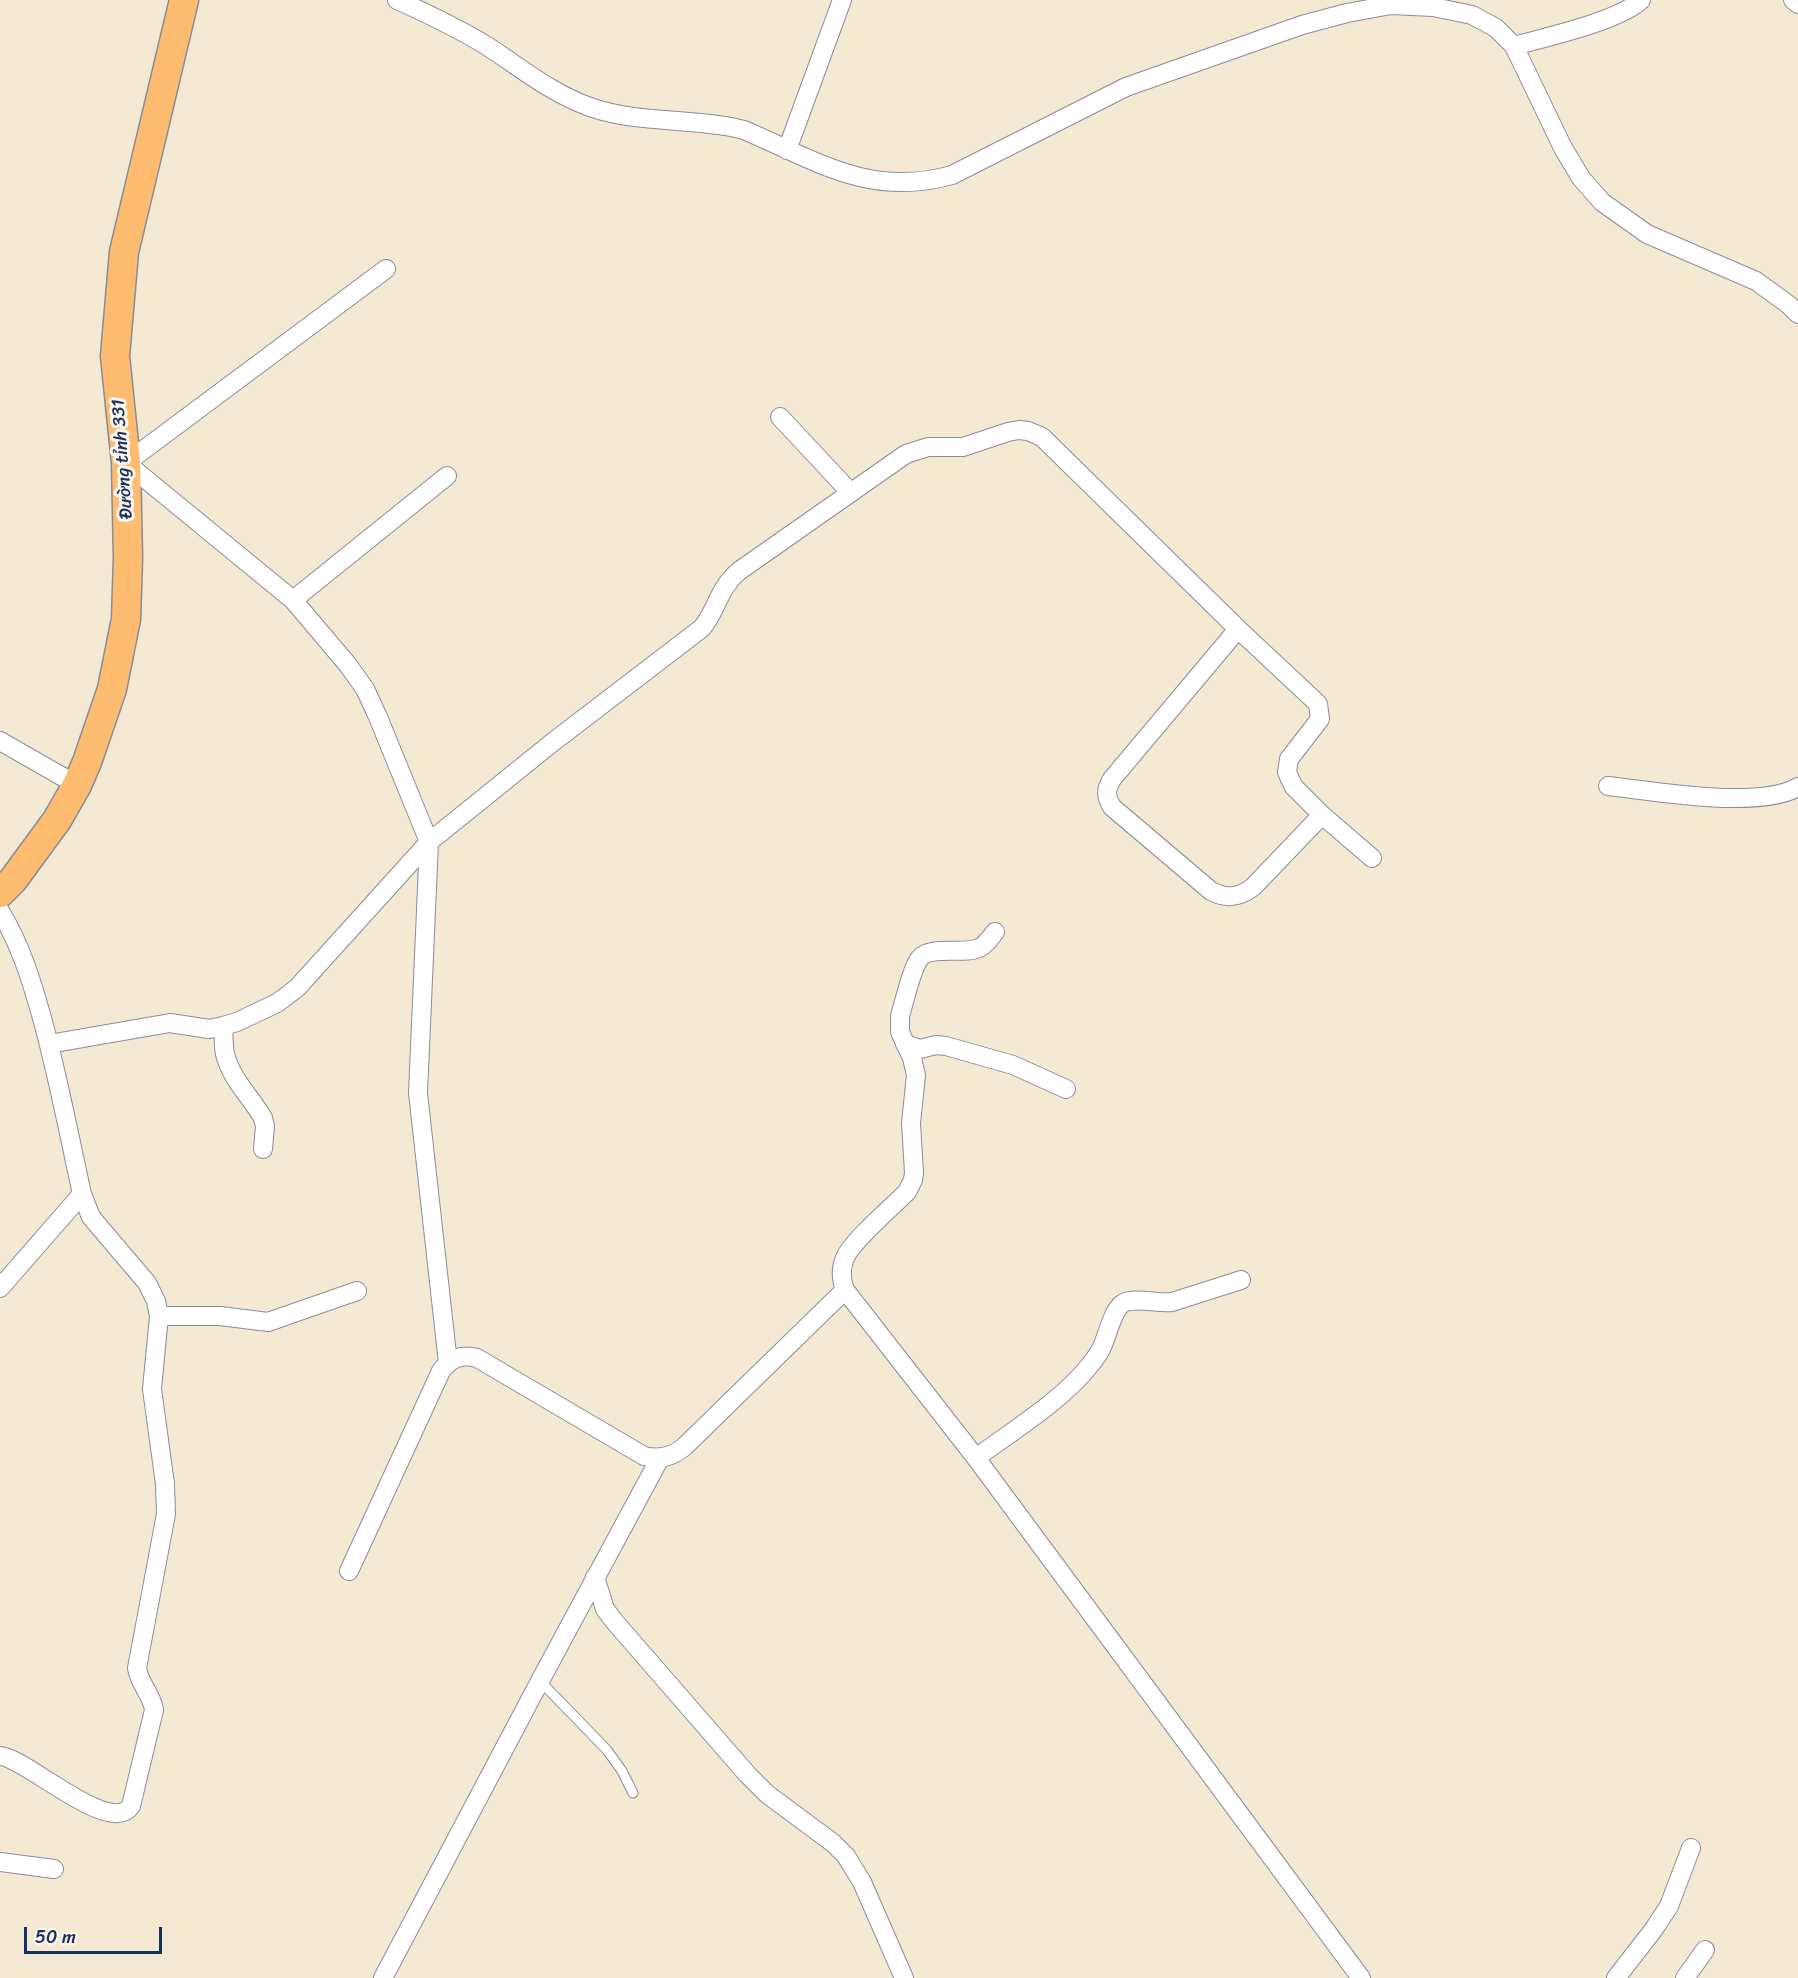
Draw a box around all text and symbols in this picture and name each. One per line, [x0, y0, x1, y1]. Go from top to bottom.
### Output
street label: Đường tỉnh 331 [108, 398, 138, 520]
scale bar [27, 1915, 165, 1953]
text: 50 m [35, 1921, 76, 1953]

